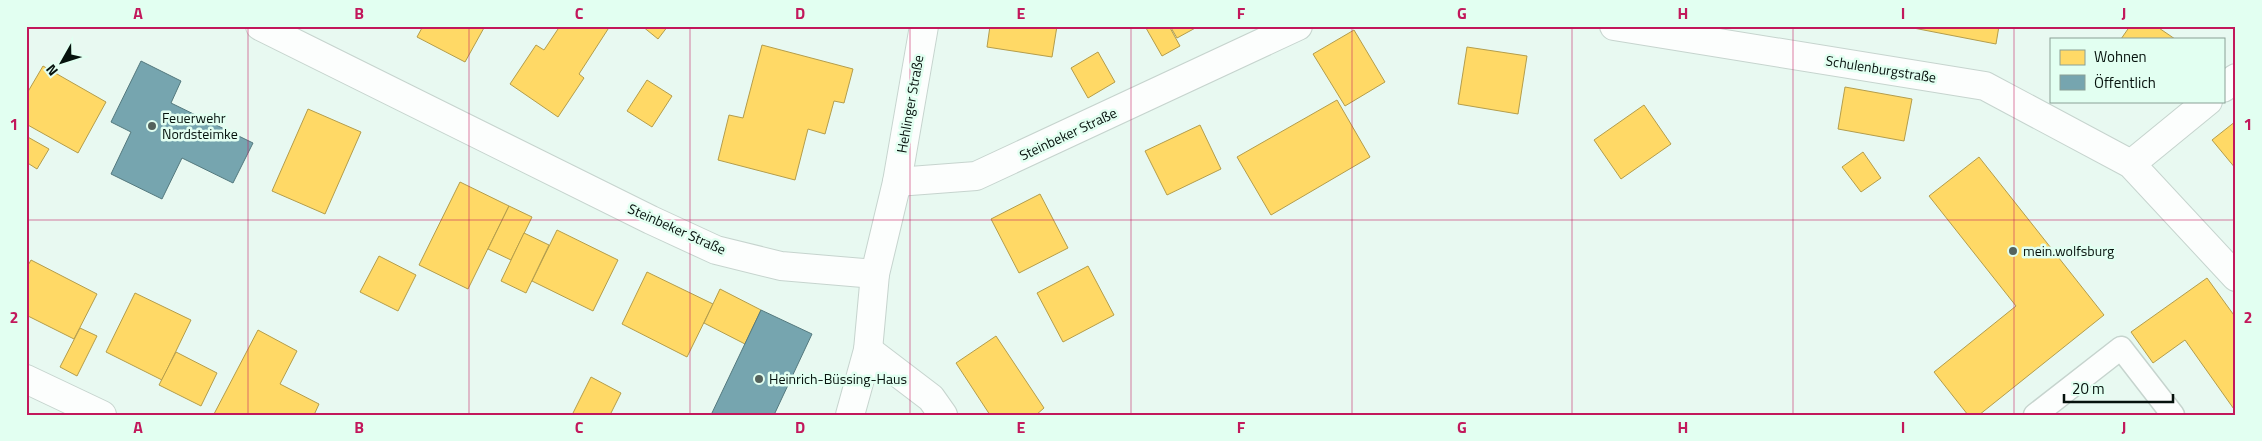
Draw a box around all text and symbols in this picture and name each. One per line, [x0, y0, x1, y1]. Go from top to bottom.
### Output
text: A [133, 1, 143, 25]
text: B [354, 1, 364, 25]
text: C [575, 1, 584, 25]
text: D [795, 1, 805, 25]
text: E [1017, 1, 1026, 25]
text: F [1237, 1, 1246, 25]
text: G [1457, 1, 1467, 25]
text: H [1678, 1, 1688, 25]
text: I [1901, 1, 1905, 25]
text: J [2122, 1, 2126, 25]
north arrow [38, 38, 88, 88]
legend [2050, 38, 2224, 102]
text: Wohnen [2094, 45, 2147, 68]
street label: Schulenburgstraße [1824, 49, 1938, 88]
street label: Hehlinger Straße [891, 53, 928, 155]
text: N [40, 60, 63, 81]
text: Öffentlich [2094, 71, 2156, 94]
street label: Steinbeker Straße [1016, 102, 1120, 165]
place label: Feuerwehr Nordsteimke [162, 107, 238, 144]
text: 1 [10, 112, 18, 136]
text: 1 [2244, 112, 2252, 136]
marker: Feuerwehr Nordsteimke [146, 120, 158, 132]
street label: Steinbeker Straße [625, 198, 730, 260]
place label: mein.wolfsburg [2023, 240, 2114, 261]
marker: mein.wolfsburg [2007, 245, 2019, 257]
text: 2 [10, 305, 18, 329]
text: 2 [2244, 305, 2252, 329]
place label: Heinrich-Büssing-Haus [769, 368, 907, 389]
scale bar [2064, 371, 2173, 403]
marker: Heinrich-Büssing-Haus [753, 373, 765, 385]
text: 20 m [2072, 377, 2105, 400]
text: A [133, 415, 143, 439]
text: B [354, 415, 364, 439]
text: C [575, 415, 584, 439]
text: D [795, 415, 805, 439]
text: E [1017, 415, 1026, 439]
text: F [1237, 415, 1246, 439]
text: G [1457, 415, 1467, 439]
text: H [1678, 415, 1688, 439]
text: I [1901, 415, 1905, 439]
text: J [2122, 415, 2126, 439]

